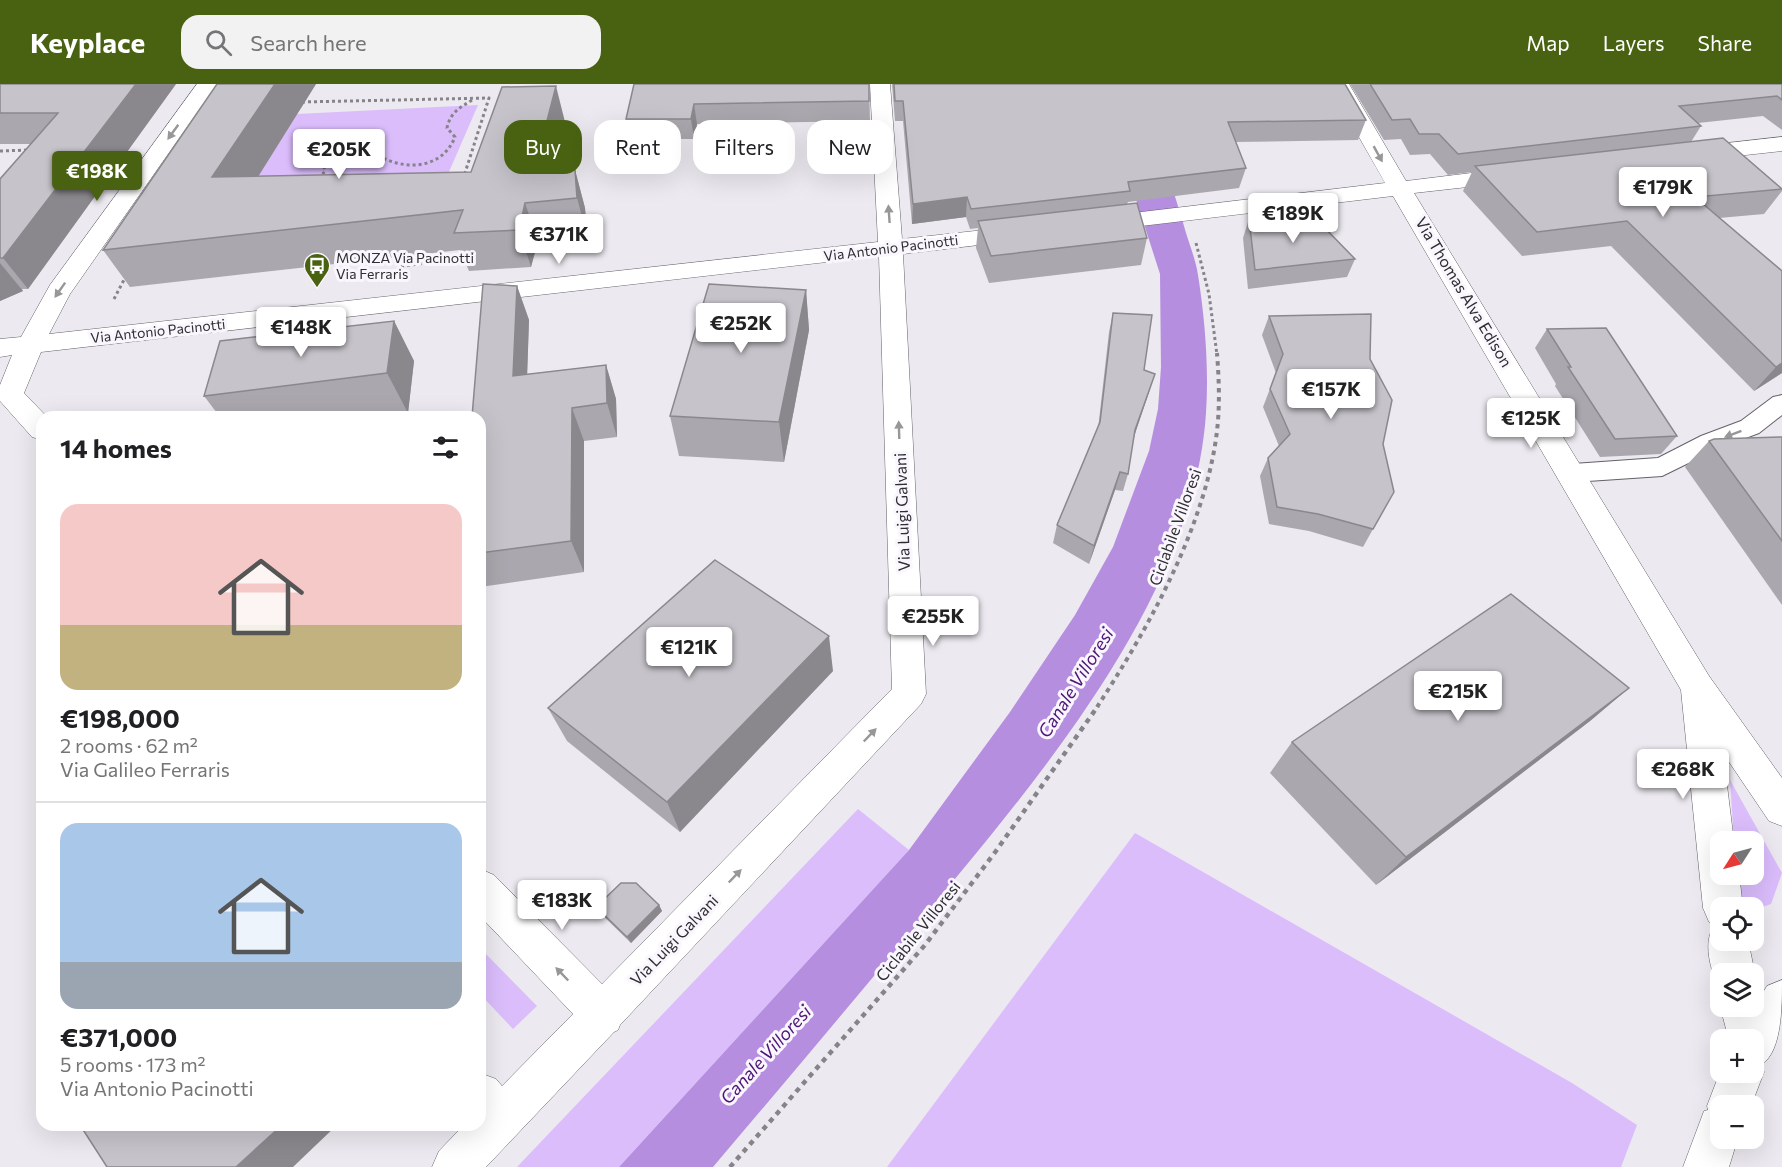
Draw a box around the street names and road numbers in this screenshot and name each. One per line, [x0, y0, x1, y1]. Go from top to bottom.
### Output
street label: Via Thomas Alva Edison [1412, 213, 1517, 370]
street label: Via Antonio Pacinotti [823, 231, 959, 264]
street label: Via Antonio Pacinotti [90, 315, 226, 346]
street label: Via Luigi Galvani [890, 452, 913, 572]
street label: Ciclabile Villoresi [1145, 466, 1205, 588]
street label: Ciclabile Villoresi [871, 877, 964, 985]
street label: Via Luigi Galvani [626, 890, 722, 989]

